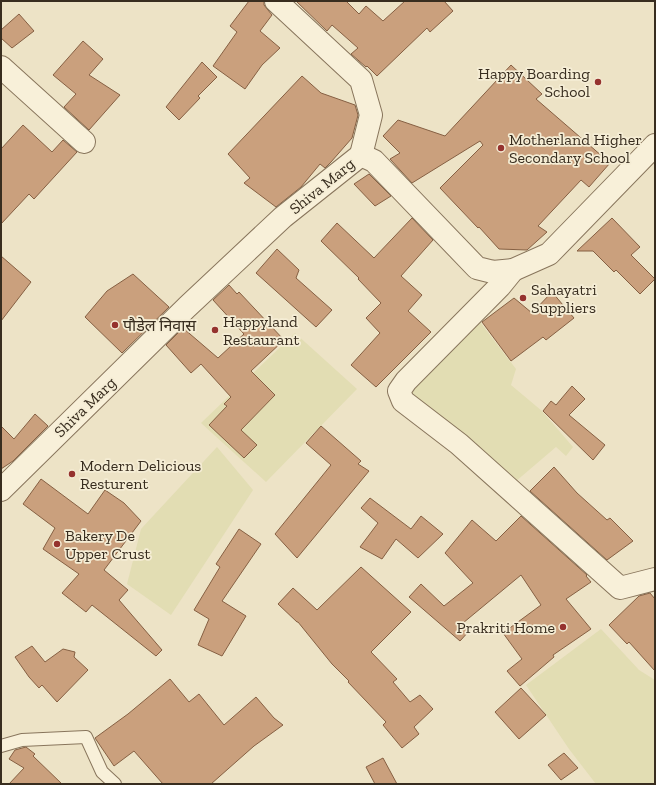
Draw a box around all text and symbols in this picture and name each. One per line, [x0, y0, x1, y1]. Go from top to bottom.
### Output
place label: Happy Boarding School [478, 64, 590, 101]
marker: Happy Boarding School [593, 77, 603, 87]
place label: Motherland Higher Secondary School [509, 130, 642, 167]
marker: Motherland Higher Secondary School [496, 143, 506, 153]
street label: Shiva Marg [286, 154, 359, 218]
place label: Sahayatri Suppliers [531, 280, 597, 317]
marker: Sahayatri Suppliers [518, 293, 528, 303]
place label: Happyland Restaurant [223, 312, 299, 349]
place label: पौडेल निवास [123, 316, 197, 335]
marker: पौडेल निवास [110, 320, 120, 330]
marker: Happyland Restaurant [210, 325, 220, 335]
street label: Shiva Marg [50, 373, 120, 441]
place label: Modern Delicious Resturent [80, 456, 201, 493]
marker: Modern Delicious Resturent [67, 469, 77, 479]
place label: Bakery De Upper Crust [65, 526, 150, 563]
marker: Bakery De Upper Crust [52, 539, 62, 549]
place label: Prakriti Home [457, 618, 555, 637]
marker: Prakriti Home [558, 622, 568, 632]

